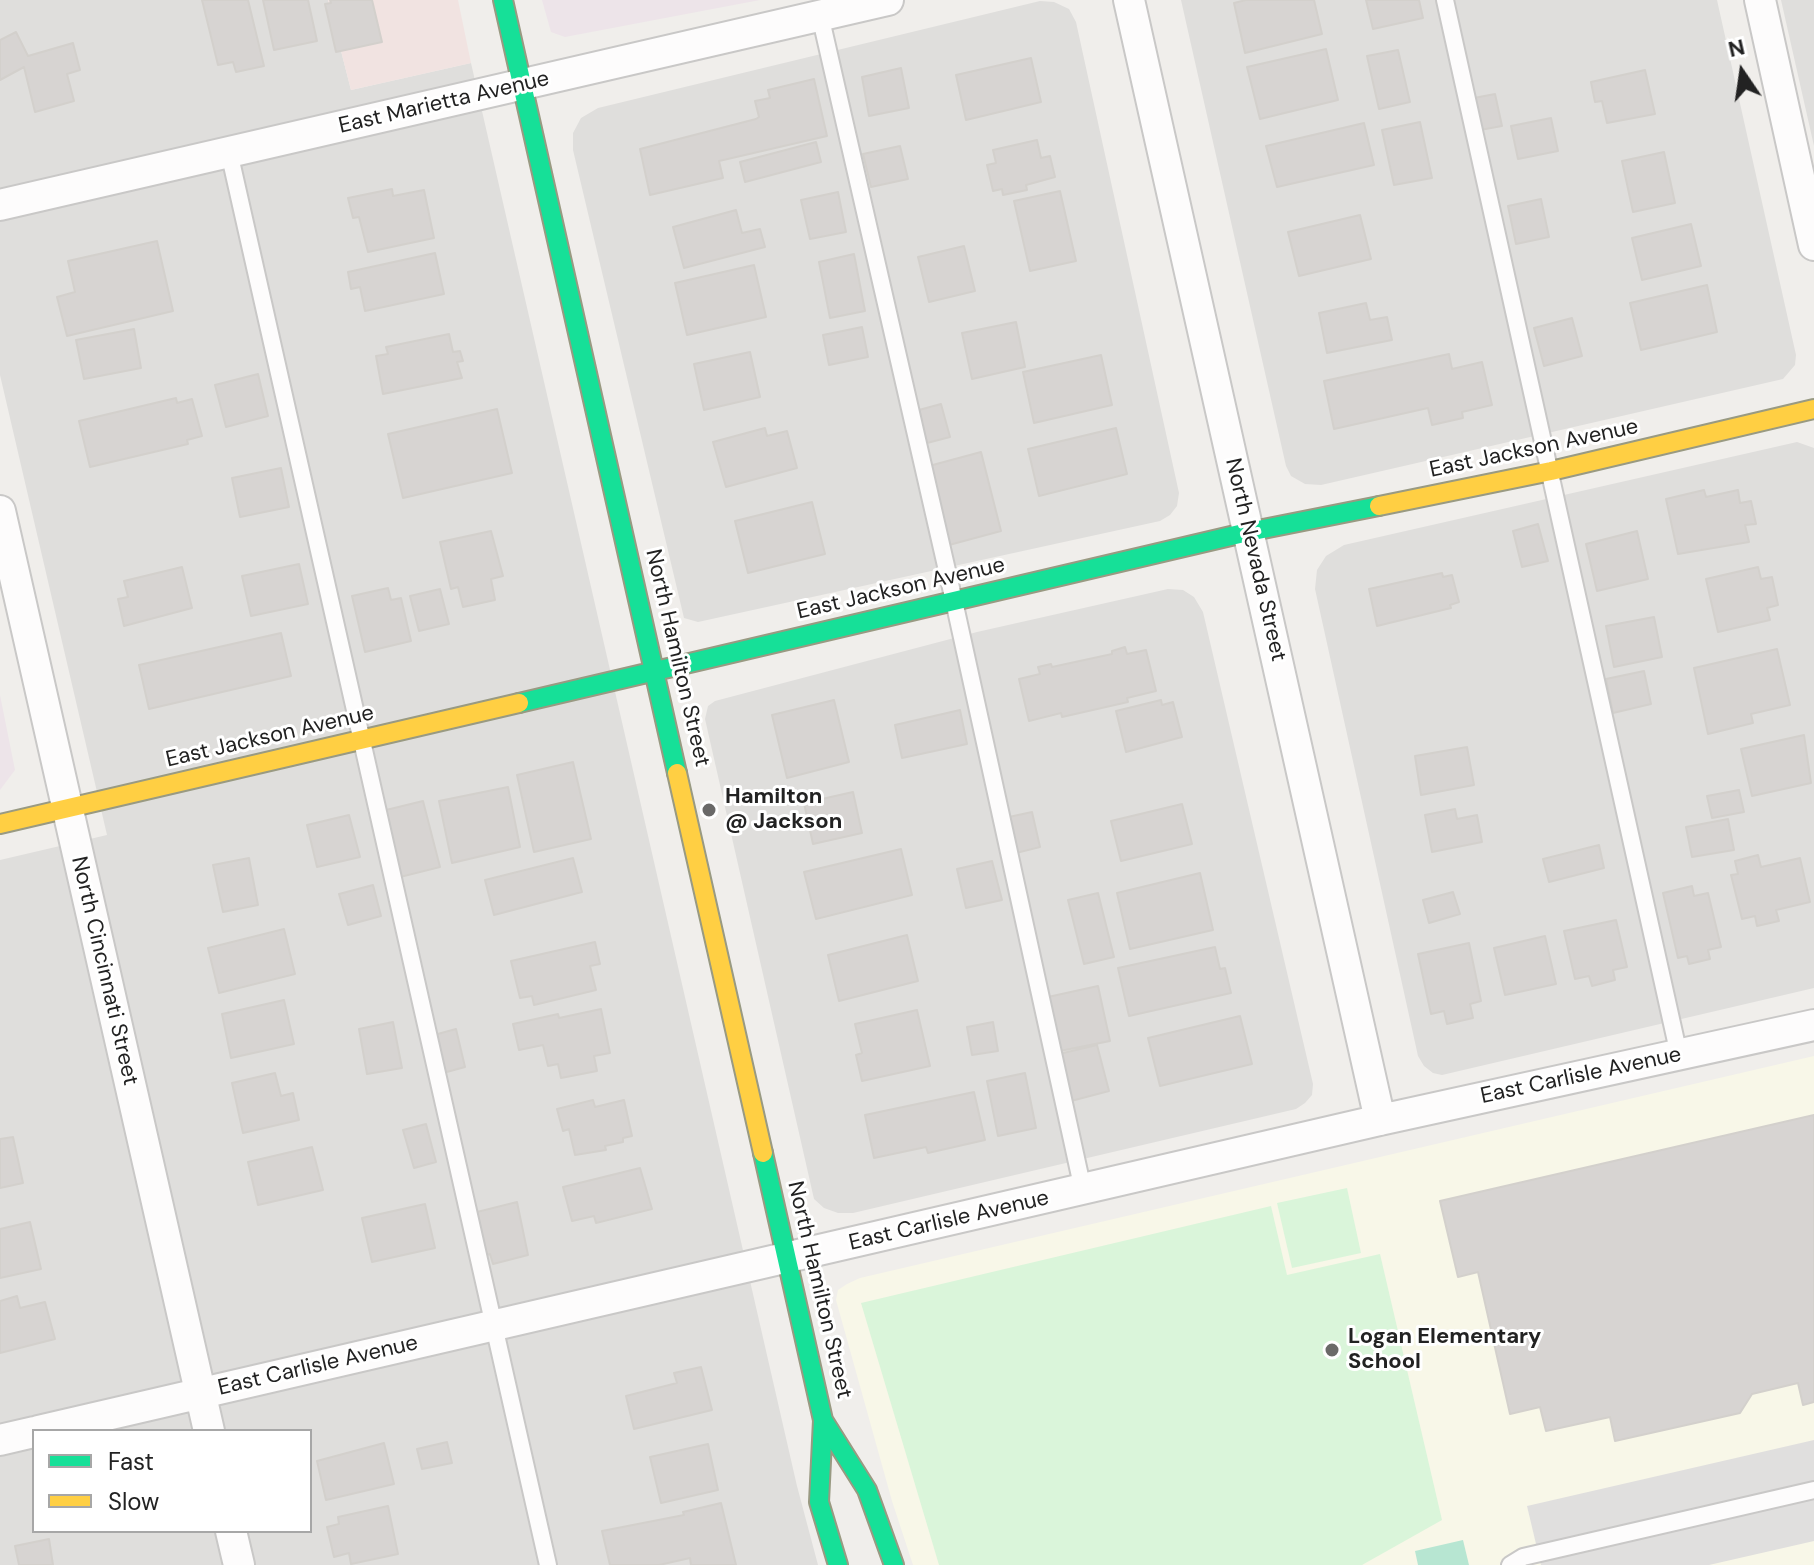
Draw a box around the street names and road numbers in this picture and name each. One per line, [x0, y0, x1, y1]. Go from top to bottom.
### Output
street label: East Marietta Avenue [336, 66, 552, 140]
street label: East Jackson Avenue [1427, 414, 1641, 484]
street label: North Nevada Street [1219, 456, 1291, 664]
street label: North Hamilton Street [639, 547, 715, 769]
street label: East Jackson Avenue [794, 552, 1008, 626]
street label: East Jackson Avenue [163, 700, 377, 774]
street label: North Cincinnati Street [65, 854, 143, 1088]
street label: East Carlisle Avenue [1478, 1042, 1684, 1110]
street label: North Hamilton Street [781, 1179, 857, 1401]
street label: East Carlisle Avenue [846, 1185, 1052, 1257]
street label: East Carlisle Avenue [215, 1330, 421, 1402]

